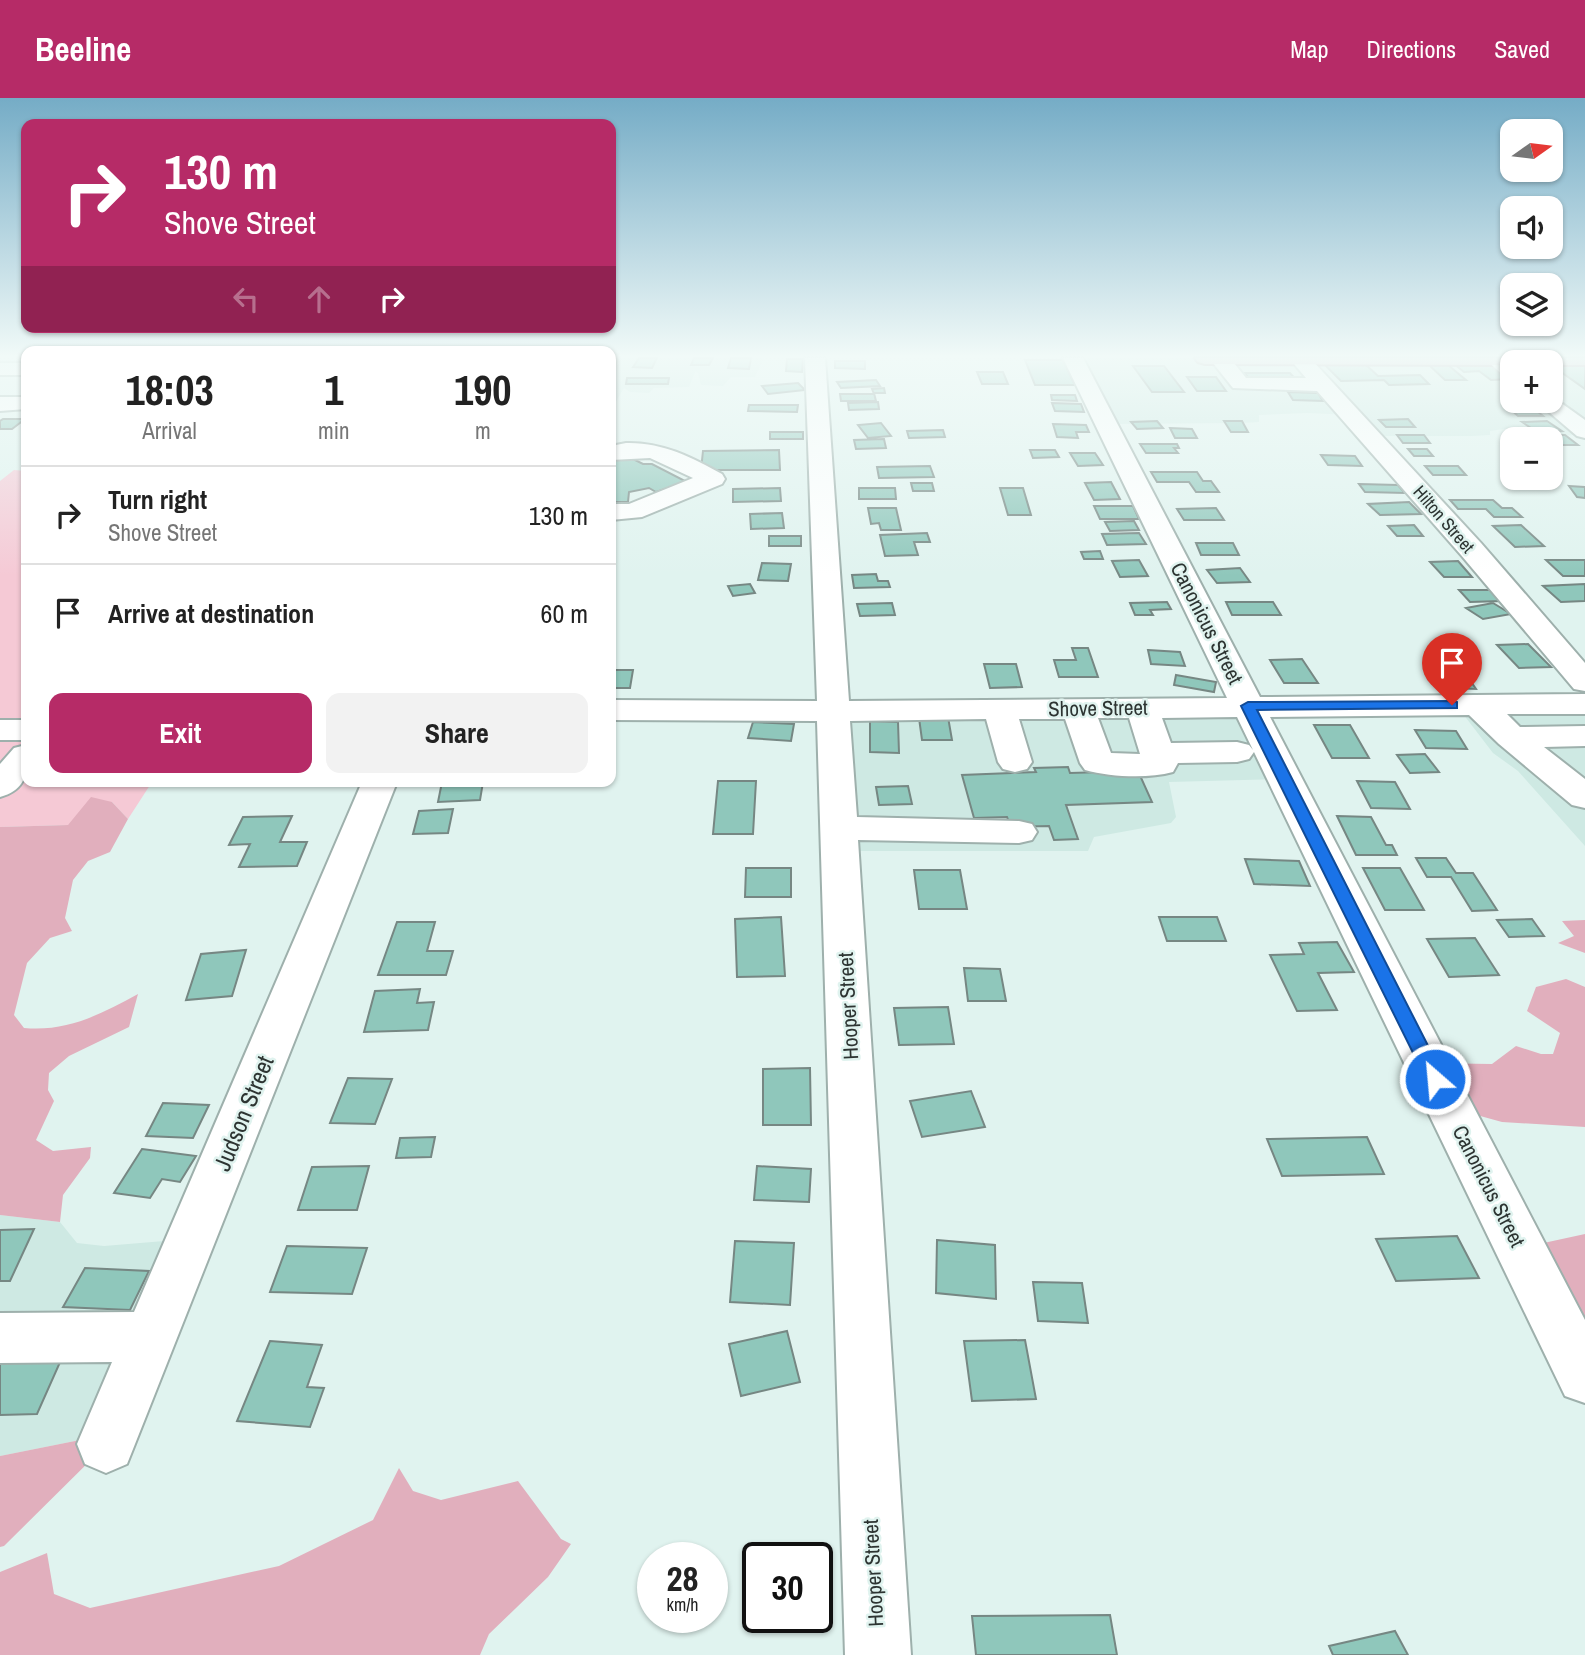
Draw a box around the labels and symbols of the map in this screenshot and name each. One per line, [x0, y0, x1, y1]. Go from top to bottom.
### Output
north arrow [1500, 119, 1563, 182]
street label: Hilton Street [1408, 480, 1480, 558]
street label: Canonicus Street [1164, 557, 1250, 689]
pin [1422, 633, 1482, 705]
street label: Shove Street [1048, 693, 1148, 723]
street label: Hooper Street [831, 952, 865, 1060]
position arrow [1398, 1042, 1472, 1116]
street label: Judson Street [205, 1050, 281, 1175]
street label: Canonicus Street [1446, 1120, 1532, 1252]
street label: Hooper Street [856, 1519, 890, 1627]
speed limit sign: 30 [742, 1542, 833, 1633]

